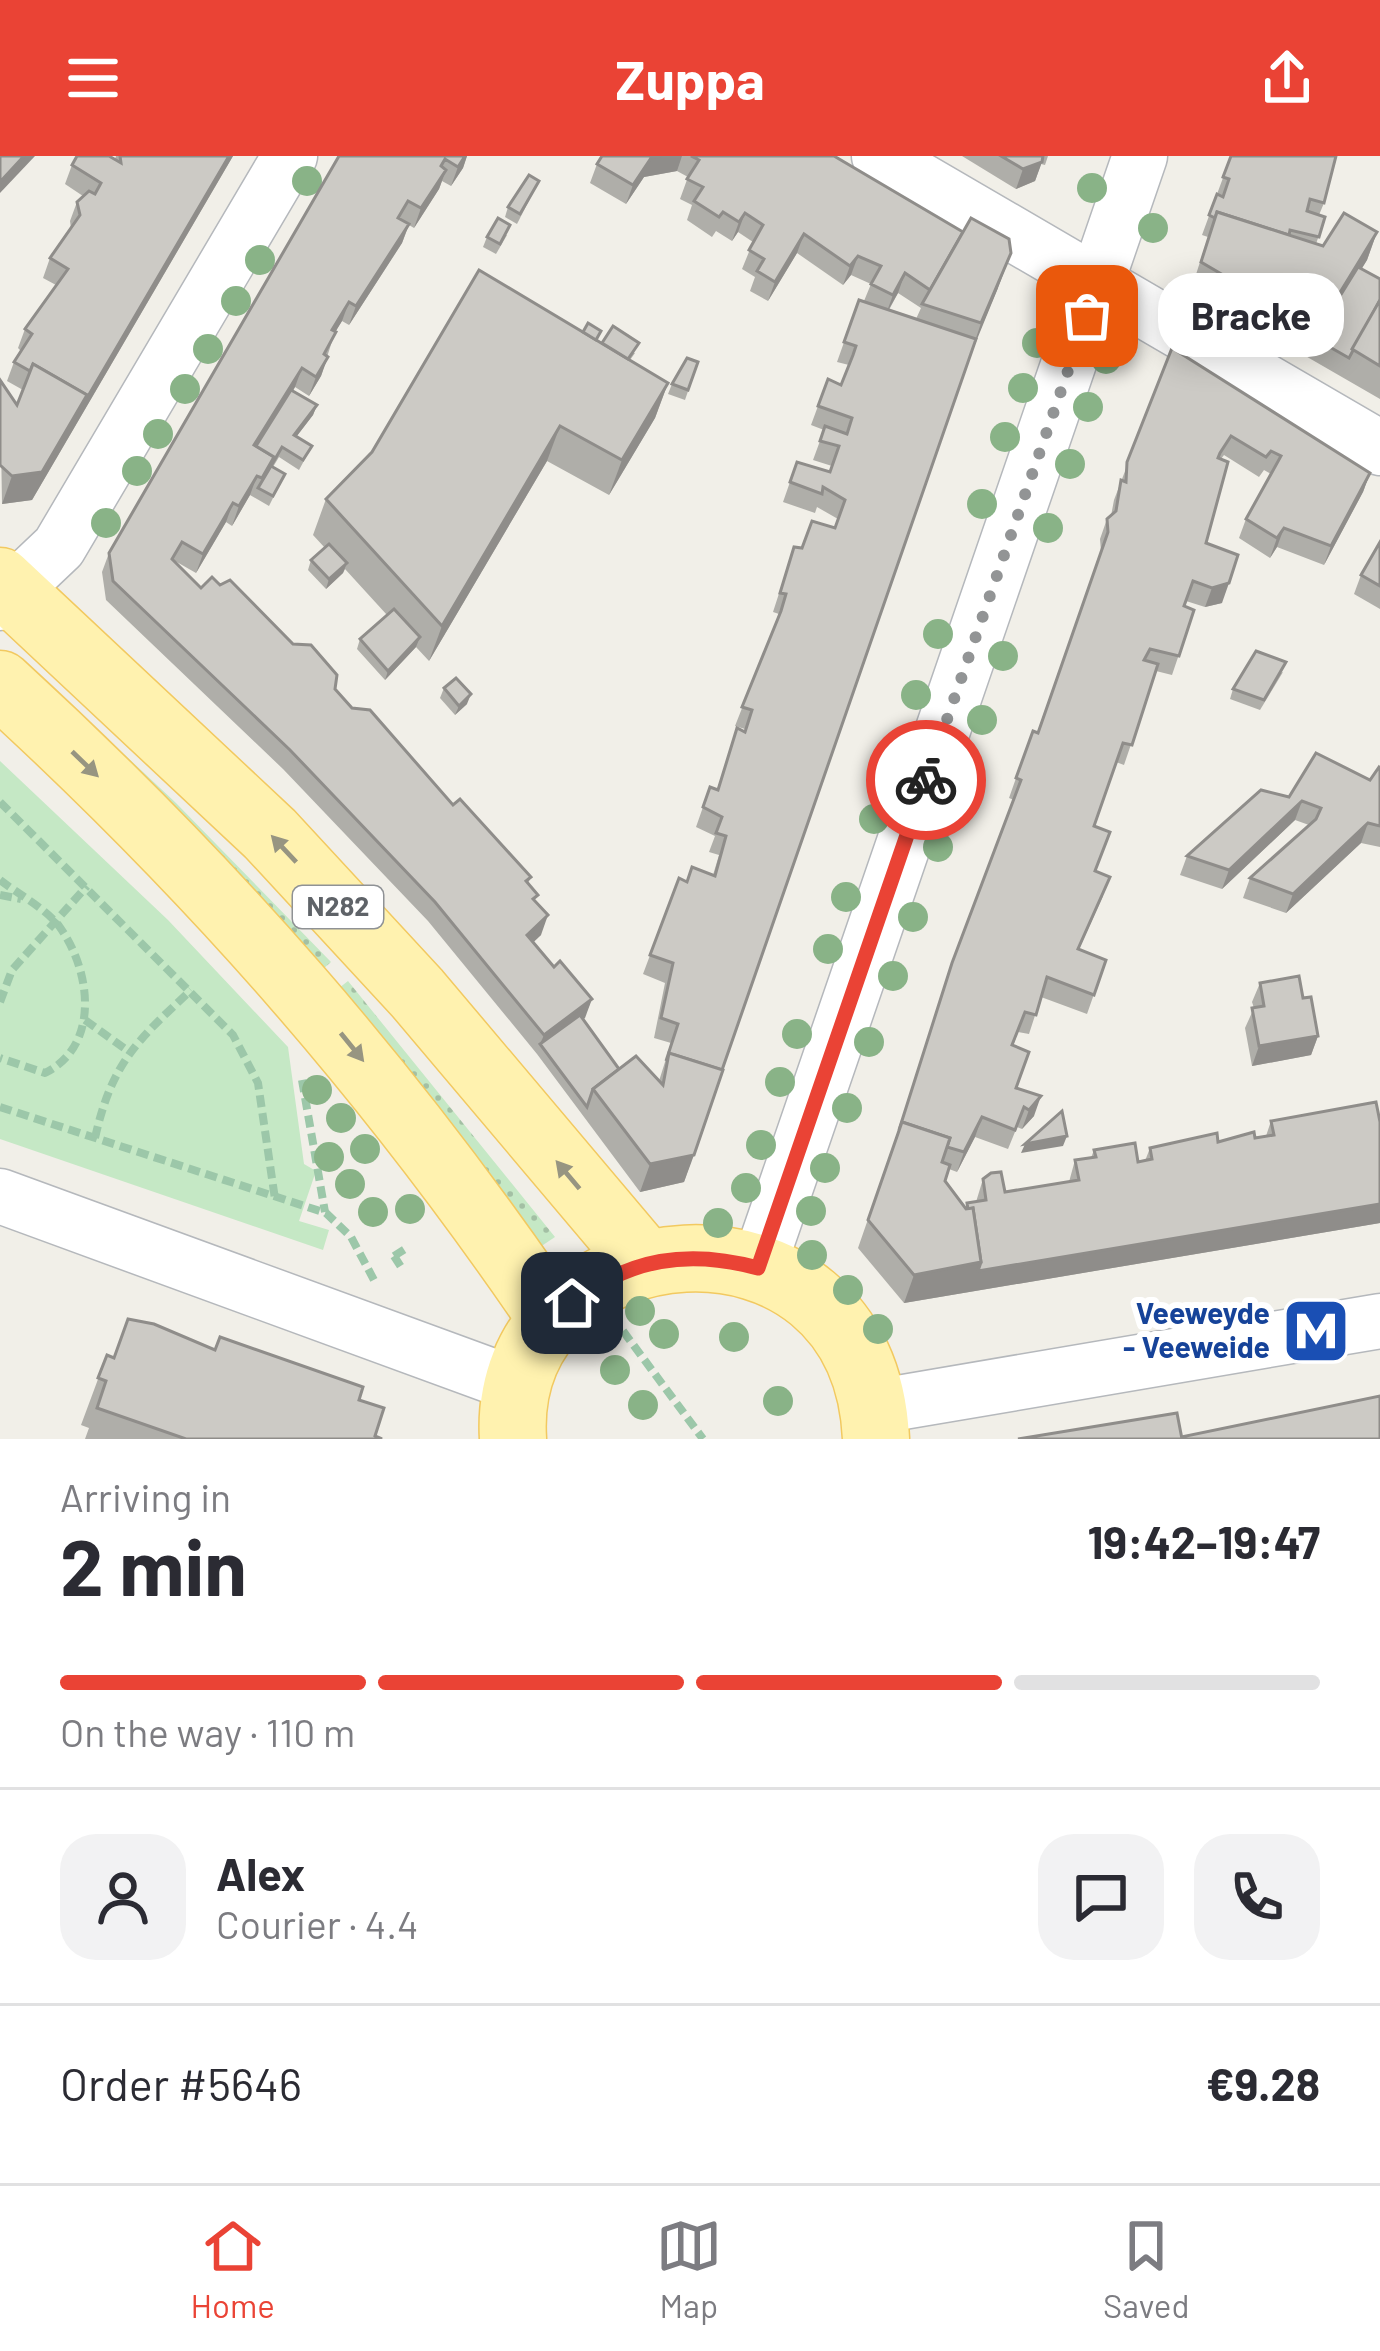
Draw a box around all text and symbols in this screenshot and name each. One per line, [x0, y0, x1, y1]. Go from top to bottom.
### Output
icon: menu [60, 45, 126, 111]
icon: share [1254, 45, 1320, 111]
text: Zuppa [615, 46, 765, 111]
pin [1036, 265, 1138, 367]
callout: Bracke [1159, 274, 1345, 358]
icon: bag [1054, 283, 1120, 349]
text: Bracke [1191, 291, 1311, 338]
courier [866, 720, 986, 840]
icon: bike [893, 747, 959, 813]
one-way arrow [70, 750, 99, 778]
one-way arrow [271, 835, 298, 864]
road number: N282 [293, 886, 383, 928]
one-way arrow [339, 1032, 365, 1063]
one-way arrow [555, 1159, 581, 1190]
pin [521, 1252, 623, 1354]
icon: home [539, 1270, 605, 1336]
place label: Veeweyde - Veeweide [1123, 1294, 1270, 1364]
metro station icon: Veeweyde - Veeweide [1281, 1296, 1351, 1366]
text: Arriving in [60, 1473, 231, 1520]
text: 19:42–19:47 [1087, 1514, 1320, 1568]
text: 2 min [60, 1518, 247, 1612]
text: On the way · 110 m [60, 1708, 355, 1755]
button: person [60, 1834, 186, 1960]
button: chat [1038, 1834, 1164, 1960]
button: phone [1194, 1834, 1320, 1960]
text: Alex [216, 1846, 305, 1900]
text: Courier · 4.4 [216, 1900, 419, 1947]
text: Order #5646 [60, 2056, 302, 2110]
text: €9.28 [1206, 2056, 1320, 2110]
tab: Home [191, 2213, 275, 2325]
tab: Map [656, 2213, 722, 2325]
tab: Saved [1103, 2213, 1189, 2325]

